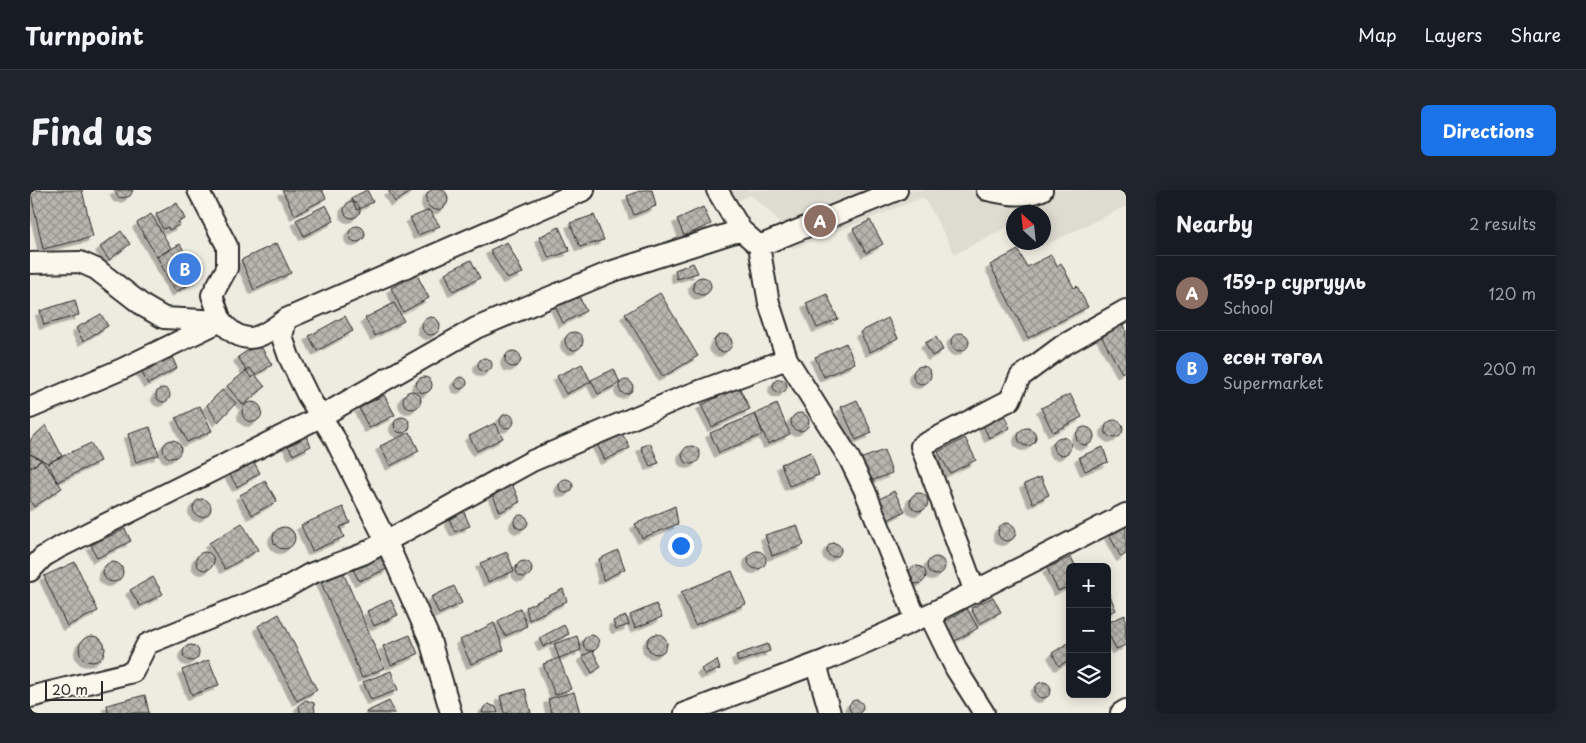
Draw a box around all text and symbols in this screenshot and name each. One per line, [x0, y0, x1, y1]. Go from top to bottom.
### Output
text: Turnpoint [25, 17, 144, 53]
text: Map [1358, 21, 1397, 48]
text: Layers [1425, 21, 1482, 48]
text: Share [1510, 21, 1561, 48]
text: Find us [30, 104, 152, 157]
button: Directions [1421, 105, 1556, 156]
pin: A [804, 202, 836, 240]
north arrow [1006, 205, 1051, 250]
text: Nearby [1176, 207, 1253, 239]
text: 2 results [1469, 211, 1536, 235]
pin: B [169, 250, 201, 288]
text: 159-р сургууль [1223, 267, 1366, 295]
text: A [1186, 281, 1198, 305]
text: 120 m [1489, 281, 1536, 305]
text: School [1223, 295, 1273, 319]
text: есөн төгөл [1223, 342, 1323, 370]
text: B [1187, 356, 1197, 380]
text: 200 m [1483, 356, 1536, 380]
text: Supermarket [1223, 370, 1323, 394]
your location [668, 533, 694, 559]
map controls [1066, 563, 1111, 698]
button: + [1066, 563, 1111, 608]
button: − [1066, 608, 1111, 653]
button: layers [1066, 653, 1111, 698]
scale bar [45, 678, 102, 701]
text: 20 m [52, 679, 88, 700]

